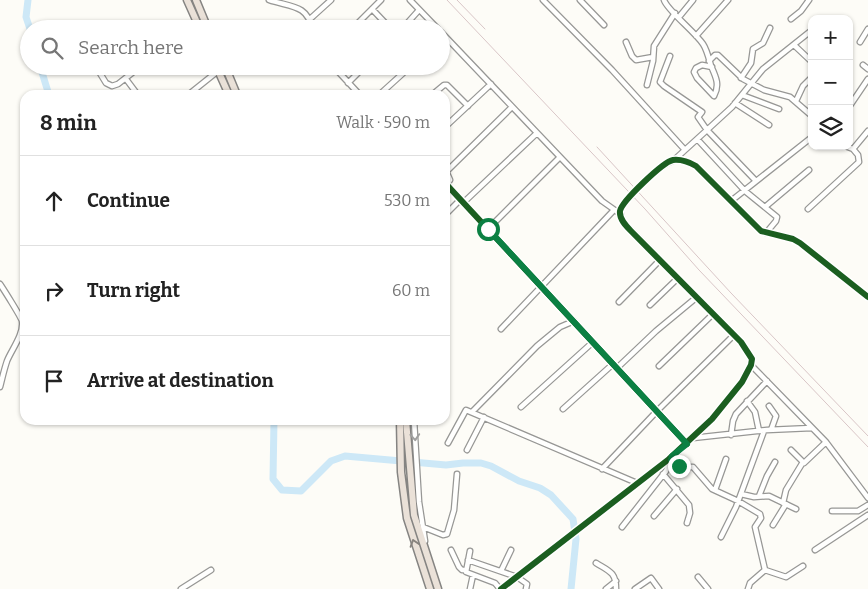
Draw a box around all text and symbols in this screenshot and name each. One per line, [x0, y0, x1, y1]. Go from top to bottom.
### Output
map controls [808, 15, 853, 150]
button: + [808, 15, 853, 60]
search box [20, 20, 450, 75]
icon: search [38, 34, 66, 62]
text: Search here [78, 36, 183, 59]
button: − [808, 60, 853, 105]
button: layers [808, 105, 853, 150]
text: 8 min [40, 110, 97, 136]
text: Walk · 590 m [336, 113, 430, 132]
icon: ahead [40, 187, 68, 215]
text: Continue [87, 189, 170, 212]
text: 530 m [384, 191, 430, 210]
route start [477, 218, 500, 241]
icon: right [40, 277, 68, 305]
text: Turn right [87, 279, 180, 302]
text: 60 m [392, 281, 430, 300]
icon: arrive [40, 367, 68, 395]
text: Arrive at destination [87, 369, 274, 392]
one-way arrow [410, 433, 421, 441]
route end [668, 455, 691, 478]
one-way arrow [410, 539, 420, 547]

